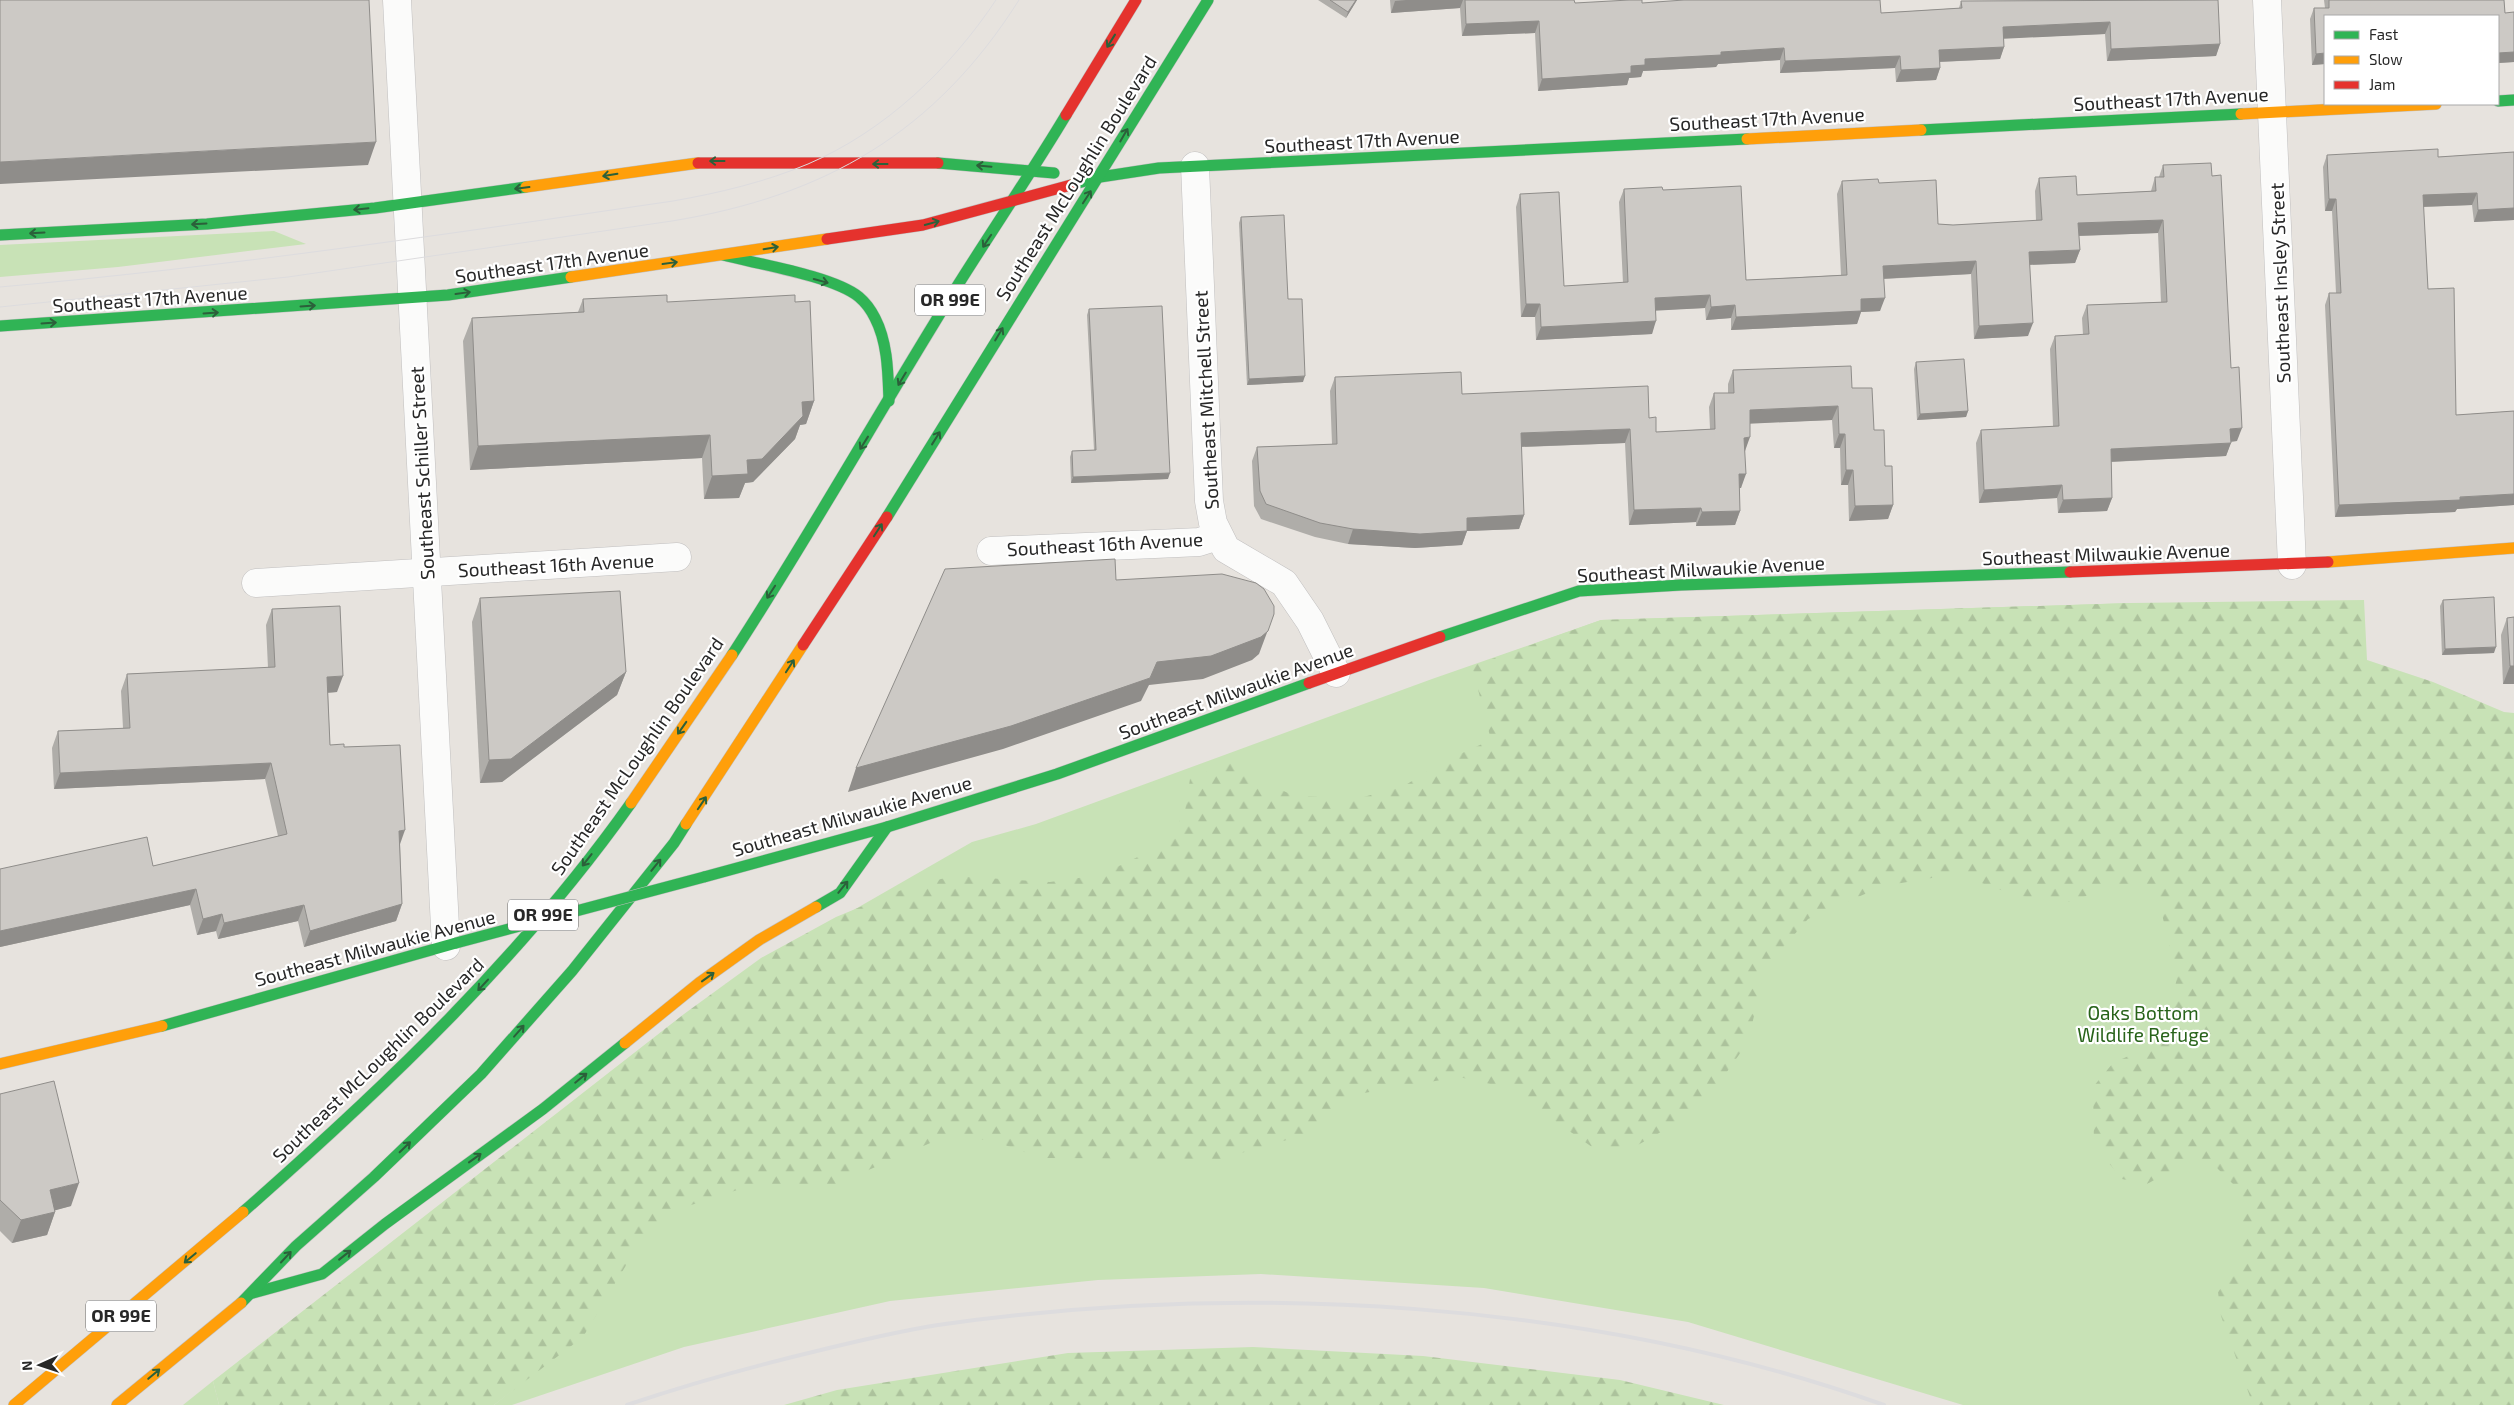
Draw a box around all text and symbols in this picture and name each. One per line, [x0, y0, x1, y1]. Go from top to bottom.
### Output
legend [2324, 15, 2499, 105]
text: Fast [2369, 25, 2399, 43]
one-way arrow [1105, 34, 1115, 48]
text: Slow [2369, 50, 2403, 68]
street label: Southeast McLoughlin Boulevard [990, 51, 1161, 305]
text: Jam [2369, 75, 2395, 93]
street label: Southeast 17th Avenue [2073, 82, 2269, 115]
street label: Southeast 17th Avenue [1669, 102, 1865, 135]
street label: Southeast 17th Avenue [1264, 124, 1460, 157]
one-way arrow [1120, 129, 1130, 143]
one-way arrow [709, 157, 725, 166]
one-way arrow [872, 159, 888, 169]
one-way arrow [977, 161, 993, 171]
one-way arrow [602, 171, 618, 181]
street label: Southeast Insley Street [2265, 182, 2294, 384]
one-way arrow [514, 183, 530, 193]
one-way arrow [1082, 191, 1092, 205]
one-way arrow [354, 204, 370, 214]
one-way arrow [923, 218, 939, 227]
one-way arrow [192, 220, 208, 229]
one-way arrow [29, 228, 45, 237]
one-way arrow [982, 233, 992, 247]
street label: Southeast 17th Avenue [454, 238, 650, 287]
one-way arrow [763, 243, 779, 253]
one-way arrow [661, 258, 677, 268]
one-way arrow [812, 277, 828, 287]
street label: Southeast 17th Avenue [52, 280, 248, 317]
road number: OR 99E [915, 284, 985, 316]
one-way arrow [455, 288, 471, 298]
street label: Southeast Mitchell Street [1188, 290, 1223, 510]
one-way arrow [300, 301, 316, 311]
one-way arrow [203, 308, 219, 317]
one-way arrow [40, 318, 56, 327]
one-way arrow [995, 328, 1005, 342]
street label: Southeast Schiller Street [404, 366, 439, 580]
one-way arrow [897, 372, 907, 386]
one-way arrow [932, 432, 942, 446]
one-way arrow [858, 435, 868, 449]
one-way arrow [874, 523, 884, 537]
street label: Southeast 16th Avenue [1006, 527, 1204, 560]
street label: Southeast Milwaukie Avenue [1982, 538, 2230, 569]
street label: Southeast 16th Avenue [457, 548, 655, 581]
street label: Southeast Milwaukie Avenue [1577, 551, 1825, 586]
one-way arrow [765, 585, 775, 599]
street label: Southeast McLoughlin Boulevard [545, 632, 728, 879]
street label: Southeast Milwaukie Avenue [1115, 637, 1356, 744]
one-way arrow [786, 660, 796, 674]
one-way arrow [677, 721, 687, 735]
street label: Southeast Milwaukie Avenue [730, 770, 974, 861]
one-way arrow [697, 796, 707, 810]
one-way arrow [582, 853, 592, 867]
one-way arrow [651, 859, 662, 872]
one-way arrow [837, 881, 848, 894]
road number: OR 99E [508, 900, 578, 930]
street label: Southeast Milwaukie Avenue [252, 904, 498, 991]
street label: Southeast McLoughlin Boulevard [267, 952, 488, 1167]
one-way arrow [701, 971, 714, 982]
one-way arrow [477, 978, 489, 991]
park label: Oaks Bottom Wildlife Refuge [2077, 1001, 2209, 1046]
one-way arrow [513, 1024, 525, 1037]
one-way arrow [574, 1073, 587, 1084]
one-way arrow [399, 1141, 412, 1153]
one-way arrow [468, 1153, 482, 1163]
one-way arrow [280, 1250, 292, 1263]
one-way arrow [338, 1250, 352, 1260]
one-way arrow [184, 1253, 197, 1264]
road number: OR 99E [86, 1300, 156, 1332]
north arrow [15, 1340, 65, 1390]
text: N [18, 1360, 35, 1371]
one-way arrow [148, 1368, 161, 1380]

